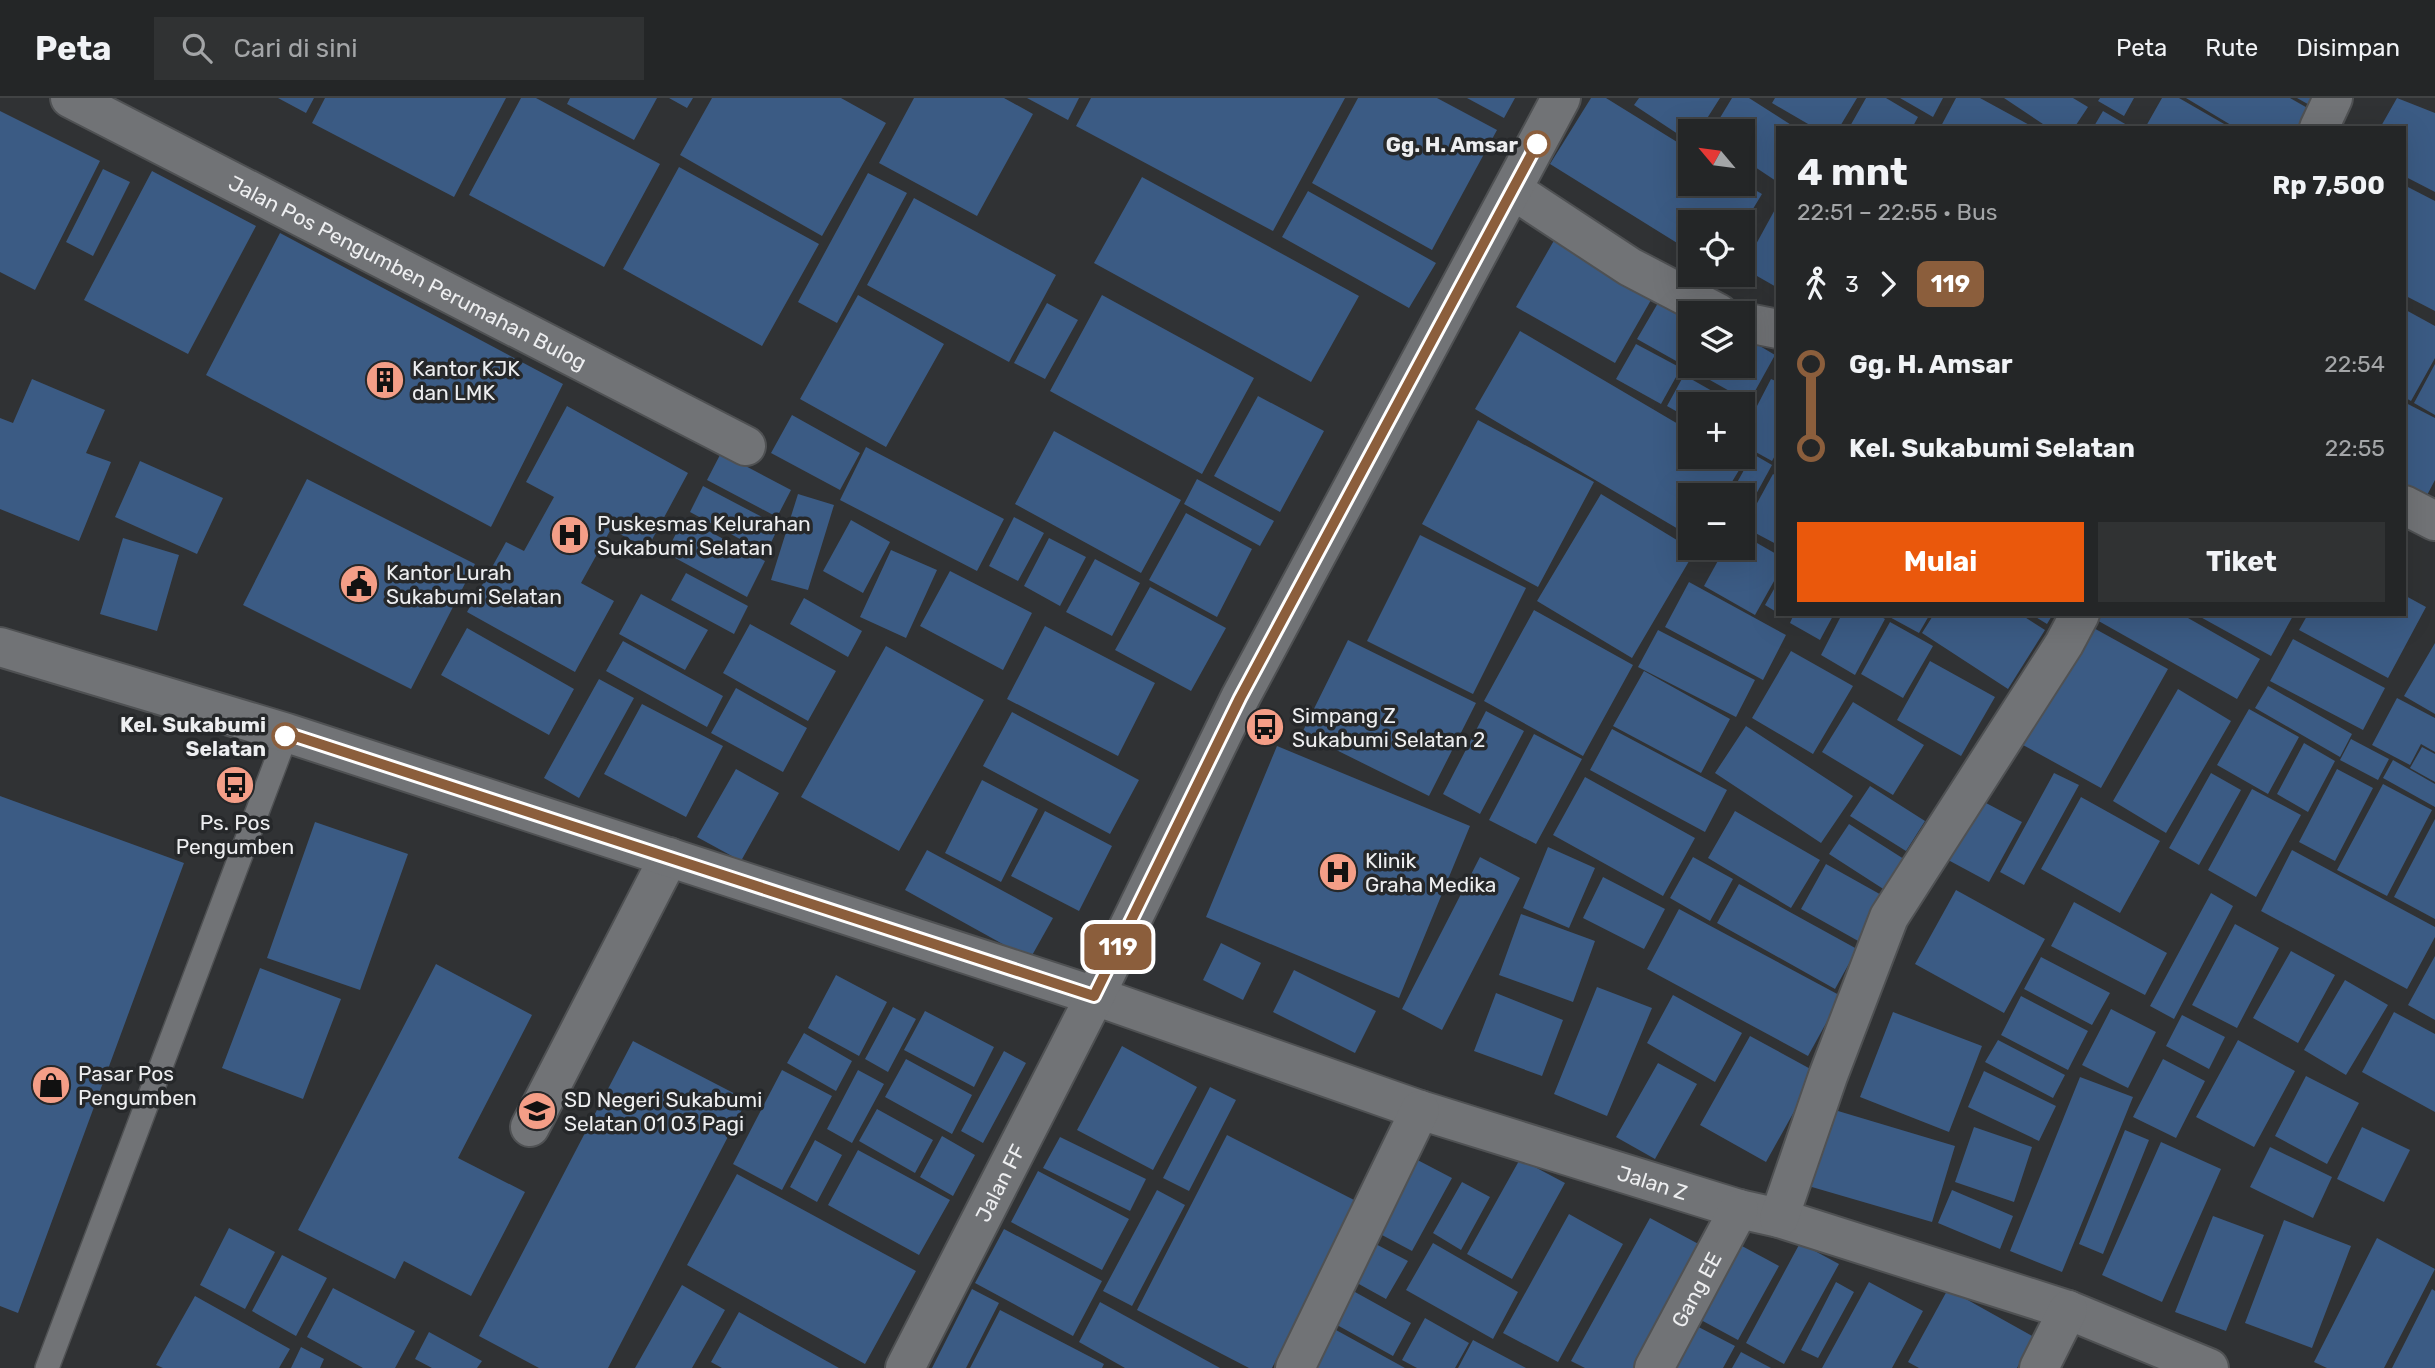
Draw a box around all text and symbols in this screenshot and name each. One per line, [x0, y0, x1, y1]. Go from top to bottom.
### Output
search box [154, 17, 644, 80]
text: Peta [35, 29, 112, 68]
icon: search [178, 29, 216, 67]
text: Cari di sini [234, 33, 357, 64]
text: Peta [2116, 34, 2167, 62]
text: Rute [2205, 34, 2258, 62]
text: Disimpan [2296, 34, 2400, 62]
north arrow [1678, 119, 1755, 196]
map controls [1678, 119, 1755, 560]
marker: Gg. H. Amsar [1524, 131, 1550, 157]
place label: Gg. H. Amsar [1386, 132, 1518, 157]
text: 4 mnt [1797, 149, 1908, 195]
street label: Jalan Pos Pengumben Perumahan Bulog [225, 169, 591, 374]
text: Rp 7,500 [2272, 170, 2385, 201]
text: 22:51 – 22:55 · Bus [1797, 198, 1998, 226]
button: locate [1678, 210, 1755, 287]
icon: walk [1797, 265, 1835, 303]
icon: forward [1869, 265, 1907, 303]
text: 3 [1845, 270, 1859, 298]
text: 119 [1931, 270, 1970, 298]
button: layers [1678, 301, 1755, 378]
text: Gg. H. Amsar [1849, 349, 2013, 380]
text: 22:54 [2324, 350, 2385, 378]
place label: Kantor KJK dan LMK [412, 356, 520, 405]
building icon: Kantor KJK dan LMK [364, 359, 406, 401]
button: + [1678, 392, 1755, 469]
text: Kel. Sukabumi Selatan [1849, 433, 2135, 464]
text: 22:55 [2325, 434, 2385, 462]
button: − [1678, 483, 1755, 560]
place label: Puskesmas Kelurahan Sukabumi Selatan [597, 511, 811, 560]
hospital icon: Puskesmas Kelurahan Sukabumi Selatan [549, 514, 591, 556]
button: Mulai [1797, 522, 2084, 602]
button: Tiket [2098, 522, 2385, 602]
place label: Kantor Lurah Sukabumi Selatan [386, 560, 562, 609]
public building icon: Kantor Lurah Sukabumi Selatan [338, 563, 380, 605]
place label: Simpang Z Sukabumi Selatan 2 [1292, 703, 1485, 752]
bus stop icon: Simpang Z Sukabumi Selatan 2 [1244, 706, 1286, 748]
place label: Kel. Sukabumi Selatan [120, 712, 266, 761]
marker: Kel. Sukabumi Selatan [272, 723, 298, 749]
bus stop icon: Ps. Pos Pengumben [214, 764, 256, 806]
place label: Ps. Pos Pengumben [176, 810, 294, 859]
place label: Klinik Graha Medika [1365, 848, 1496, 897]
hospital icon: Klinik Graha Medika [1317, 851, 1359, 893]
line badge: 119 [1078, 924, 1158, 970]
text: 119 [1098, 933, 1138, 961]
place label: Pasar Pos Pengumben [78, 1061, 197, 1110]
shop icon: Pasar Pos Pengumben [30, 1064, 72, 1106]
place label: SD Negeri Sukabumi Selatan 01 03 Pagi [564, 1087, 762, 1136]
school or university icon: SD Negeri Sukabumi Selatan 01 03 Pagi [516, 1090, 558, 1132]
street label: Jalan FF [969, 1140, 1030, 1226]
street label: Jalan Z [1615, 1160, 1691, 1205]
street label: Gang EE [1666, 1248, 1726, 1331]

